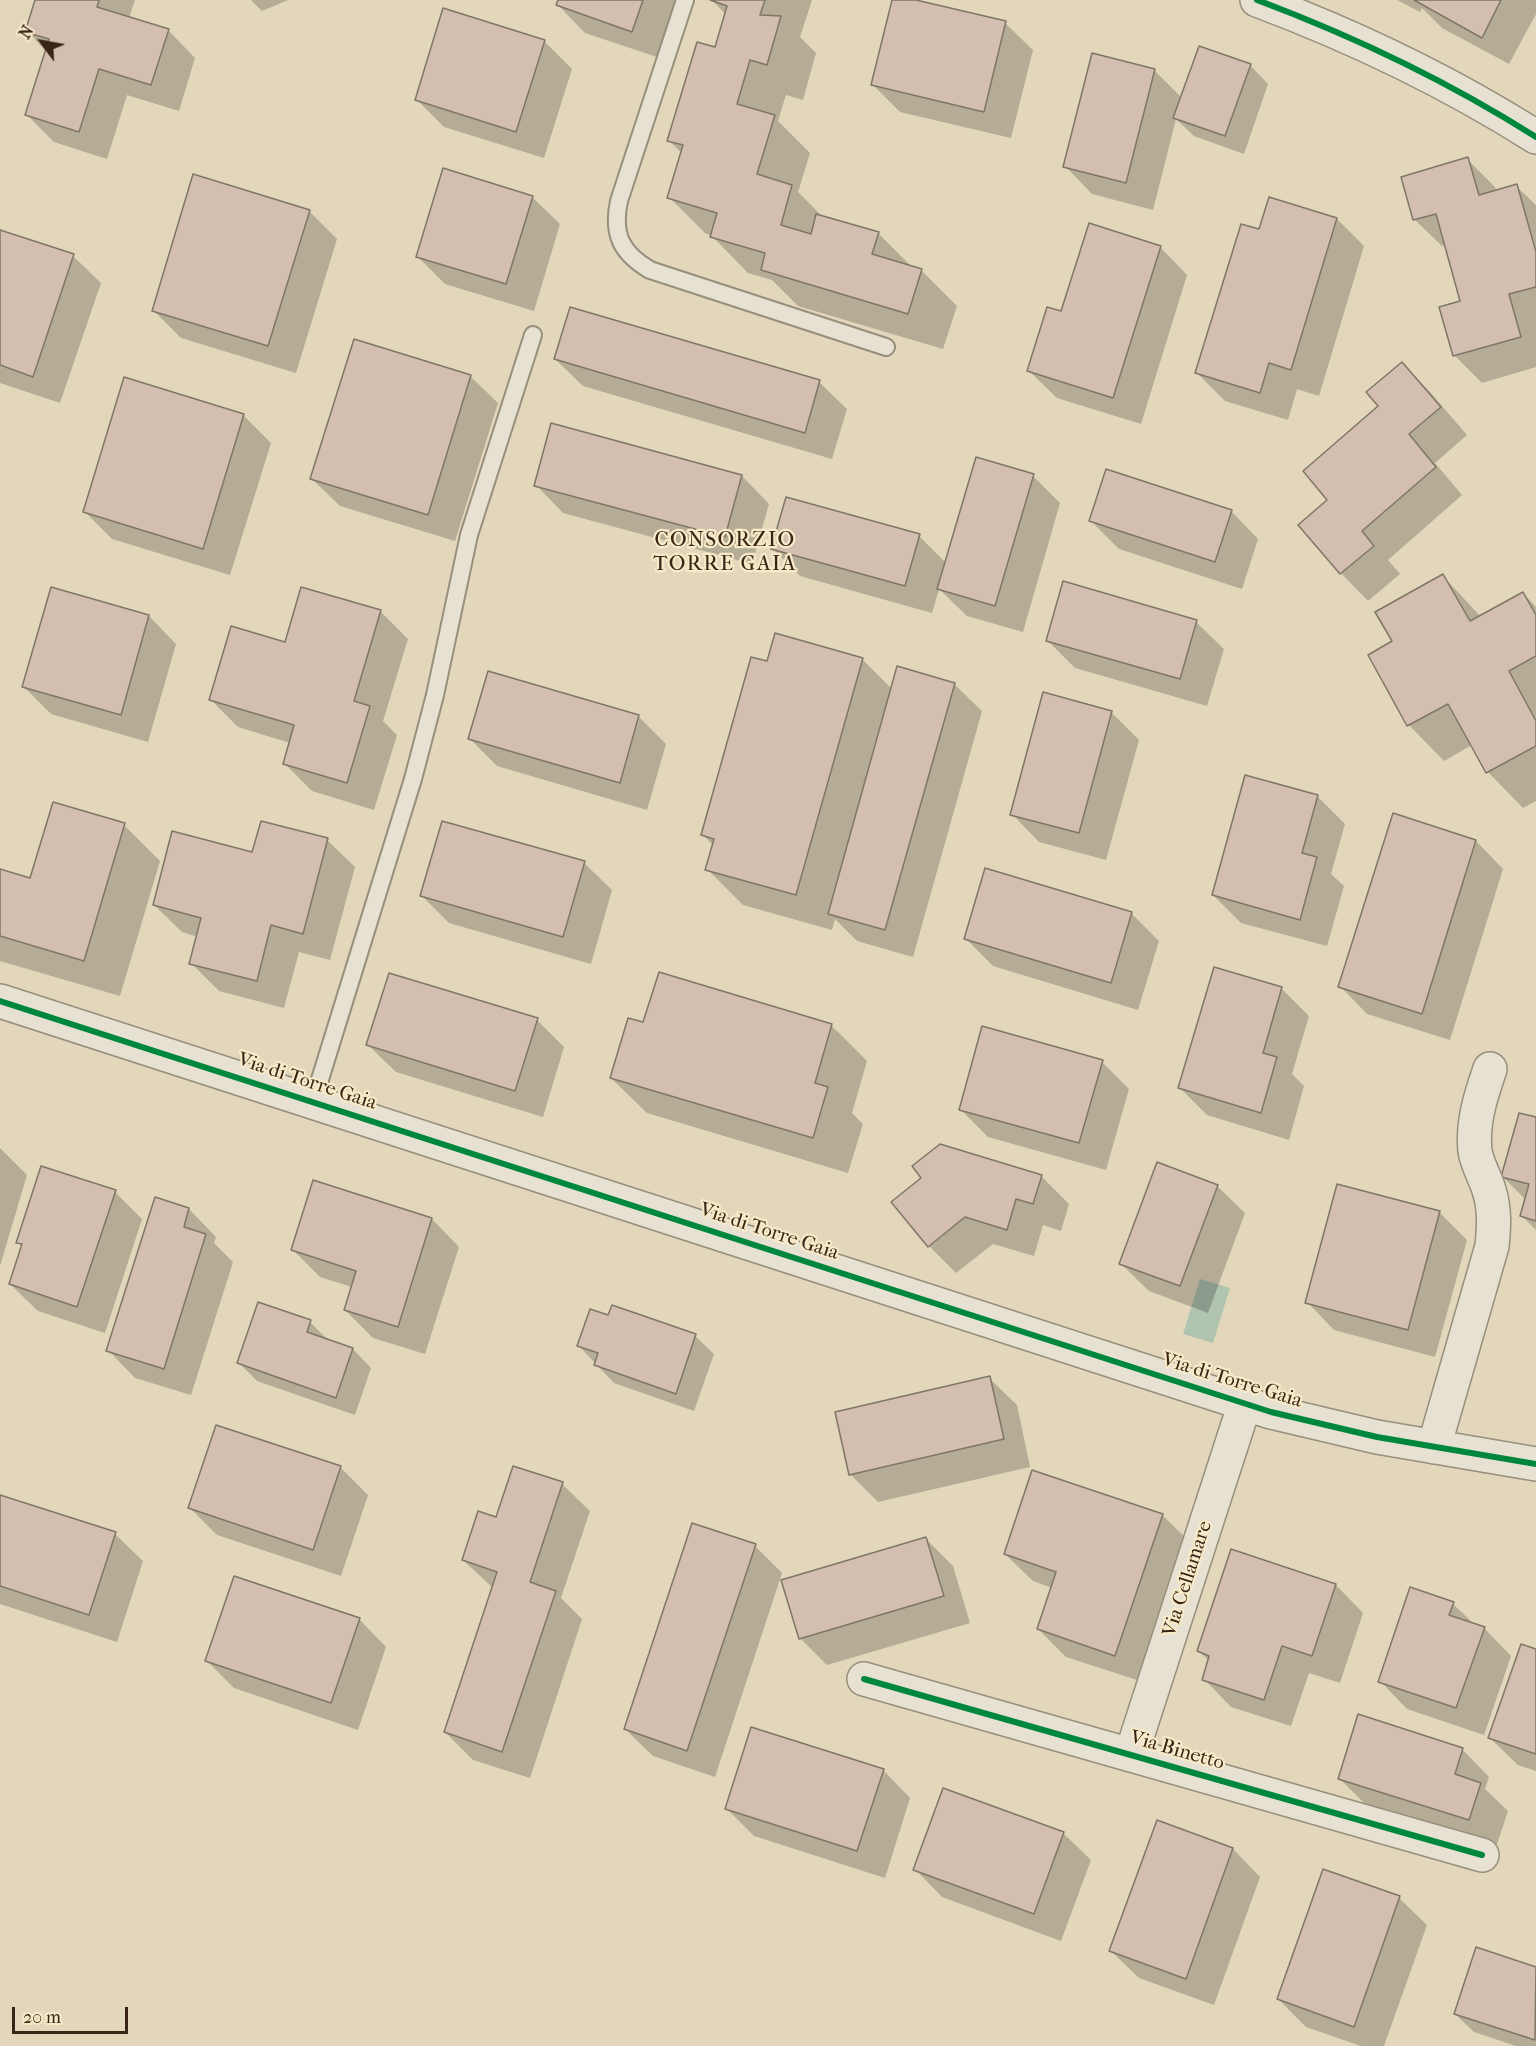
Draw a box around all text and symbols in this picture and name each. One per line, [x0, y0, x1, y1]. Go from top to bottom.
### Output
north arrow [12, 12, 72, 72]
text: N [15, 22, 38, 42]
district label: CONSORZIO TORRE GAIA [653, 528, 797, 578]
street label: Via di Torre Gaia [234, 1048, 380, 1116]
street label: Via di Torre Gaia [696, 1198, 842, 1266]
street label: Via di Torre Gaia [1159, 1348, 1305, 1414]
street label: Via Cellamare [1158, 1518, 1218, 1640]
street label: Via Binetto [1127, 1726, 1227, 1776]
scale bar [15, 1995, 130, 2033]
text: 20 m [23, 2007, 61, 2028]

